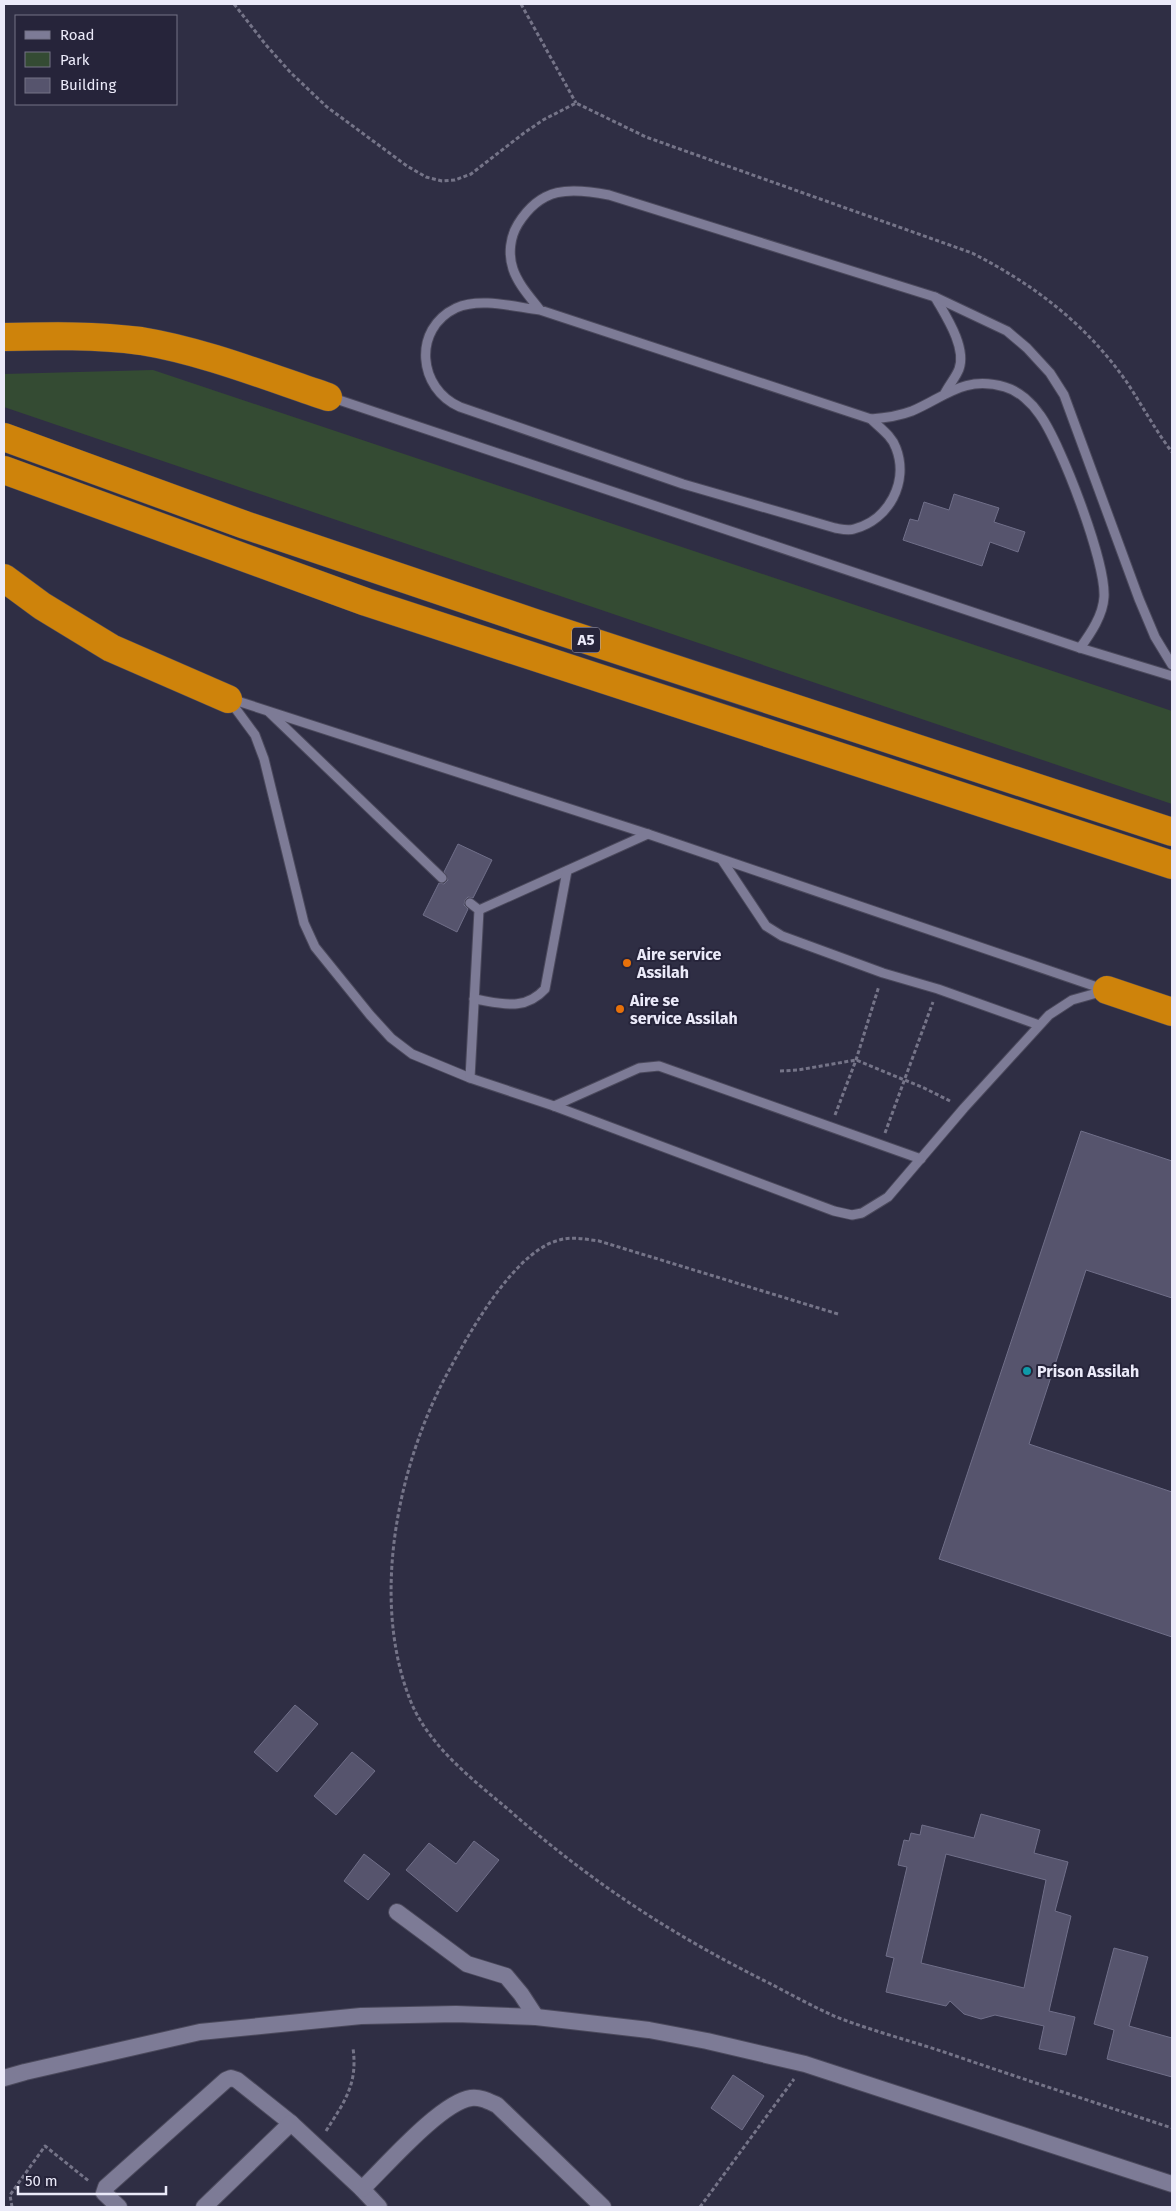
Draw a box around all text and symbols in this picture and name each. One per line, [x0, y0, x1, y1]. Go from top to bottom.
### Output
legend [15, 15, 178, 105]
text: Road [60, 26, 95, 44]
text: Park [60, 51, 90, 69]
text: Building [60, 76, 116, 94]
road number: A5 [572, 628, 600, 652]
place label: Aire service Assilah [636, 945, 722, 982]
marker: Aire service Assilah [621, 957, 633, 969]
place label: Aire se service Assilah [629, 991, 738, 1028]
marker: Aire se service Assilah [614, 1003, 626, 1015]
place label: Prison Assilah [1037, 1362, 1139, 1381]
marker: Prison Assilah [1021, 1365, 1033, 1377]
scale bar [18, 2164, 165, 2196]
text: 50 m [25, 2172, 58, 2190]

